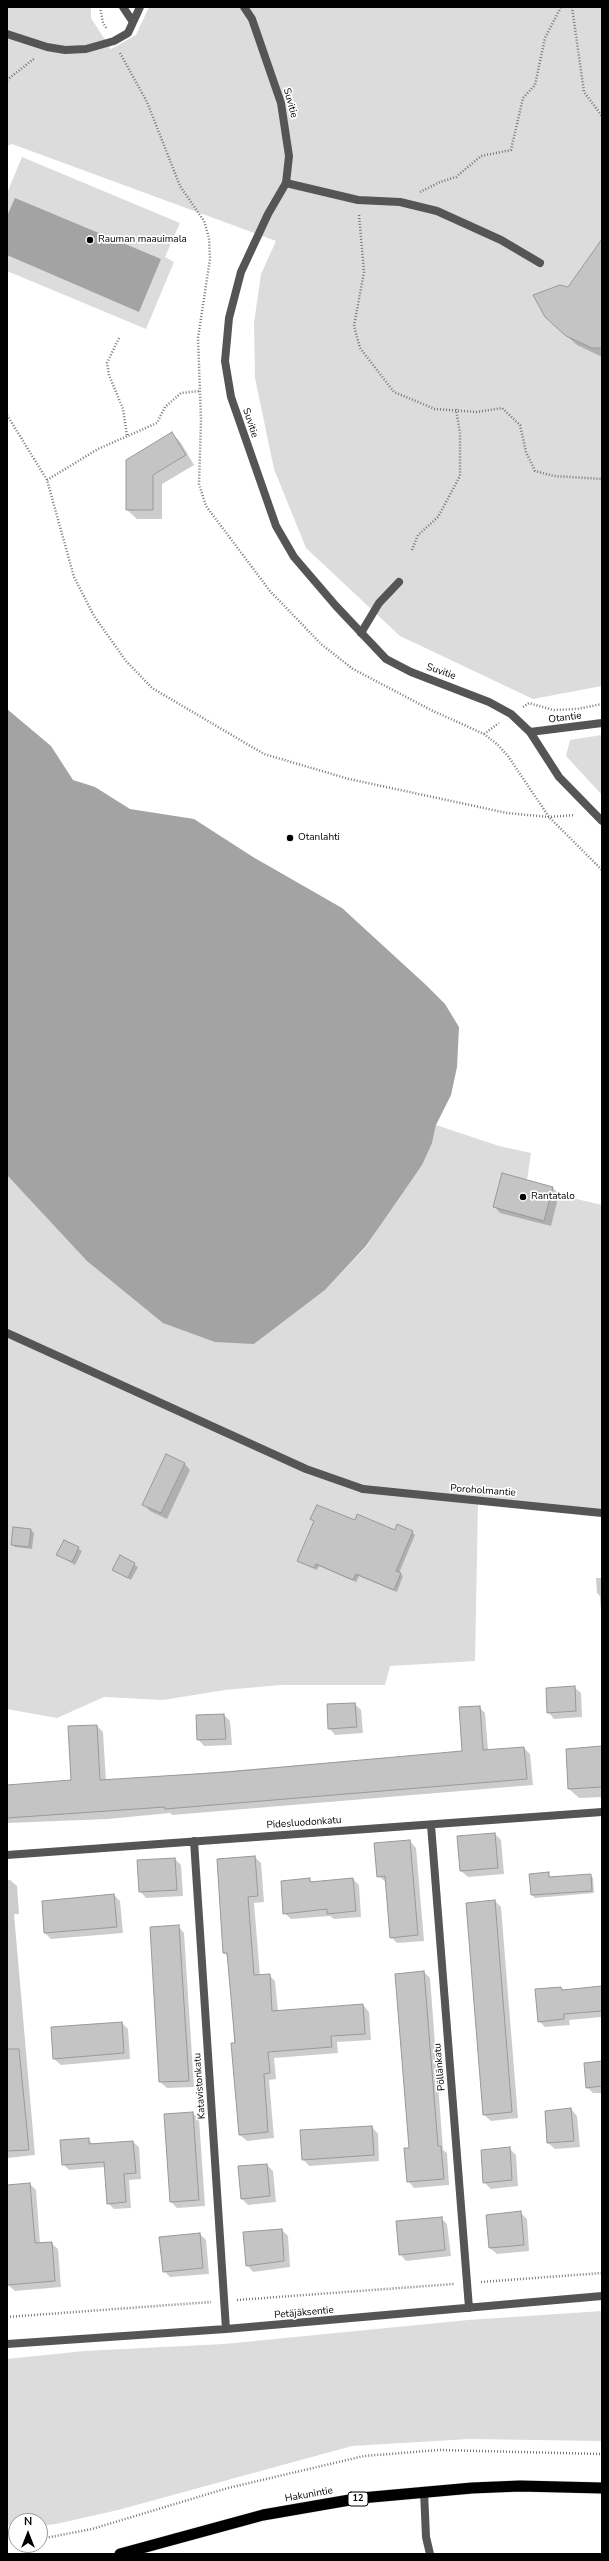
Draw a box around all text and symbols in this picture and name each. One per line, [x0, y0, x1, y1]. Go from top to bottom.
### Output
street label: Suvitie [280, 87, 300, 119]
place label: Rauman maauimala [98, 234, 187, 246]
marker: Rauman maauimala [85, 235, 95, 245]
street label: Suvitie [240, 407, 260, 439]
street label: Suvitie [425, 661, 457, 683]
street label: Otantie [548, 710, 582, 726]
place label: Otanlahti [298, 832, 340, 844]
marker: Otanlahti [285, 833, 295, 843]
place label: Rantatalo [531, 1191, 575, 1203]
marker: Rantatalo [518, 1192, 528, 1202]
street label: Poroholmantie [450, 1483, 516, 1499]
street label: Pidesluodonkatu [266, 1814, 342, 1832]
street label: Pöllänkatu [432, 2043, 448, 2091]
street label: Katavistonkatu [192, 2052, 208, 2120]
street label: Petäjäksentie [274, 2304, 334, 2322]
street label: Hakunintie [284, 2485, 334, 2505]
road number: 12 [348, 2492, 368, 2506]
north arrow [8, 2513, 48, 2553]
text: N [24, 2514, 32, 2529]

